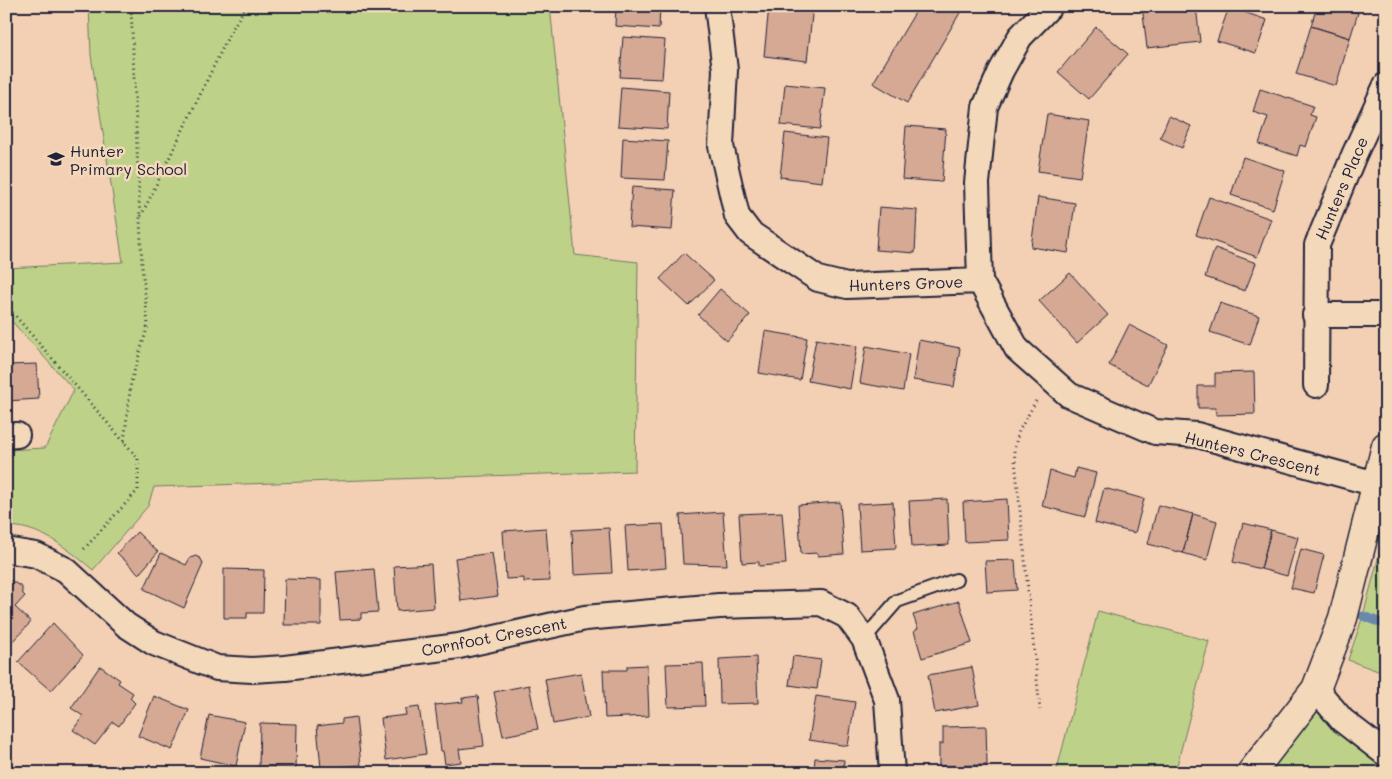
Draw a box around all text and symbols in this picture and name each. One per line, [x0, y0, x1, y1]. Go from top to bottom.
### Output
street label: Hunters Place [1310, 133, 1372, 243]
place label: Hunter Primary School [70, 140, 187, 179]
school or university icon: Hunter Primary School [46, 149, 66, 169]
street label: Hunters Grove [848, 271, 964, 295]
street label: Hunters Crescent [1183, 426, 1323, 480]
street label: Cornfoot Crescent [420, 612, 568, 660]

